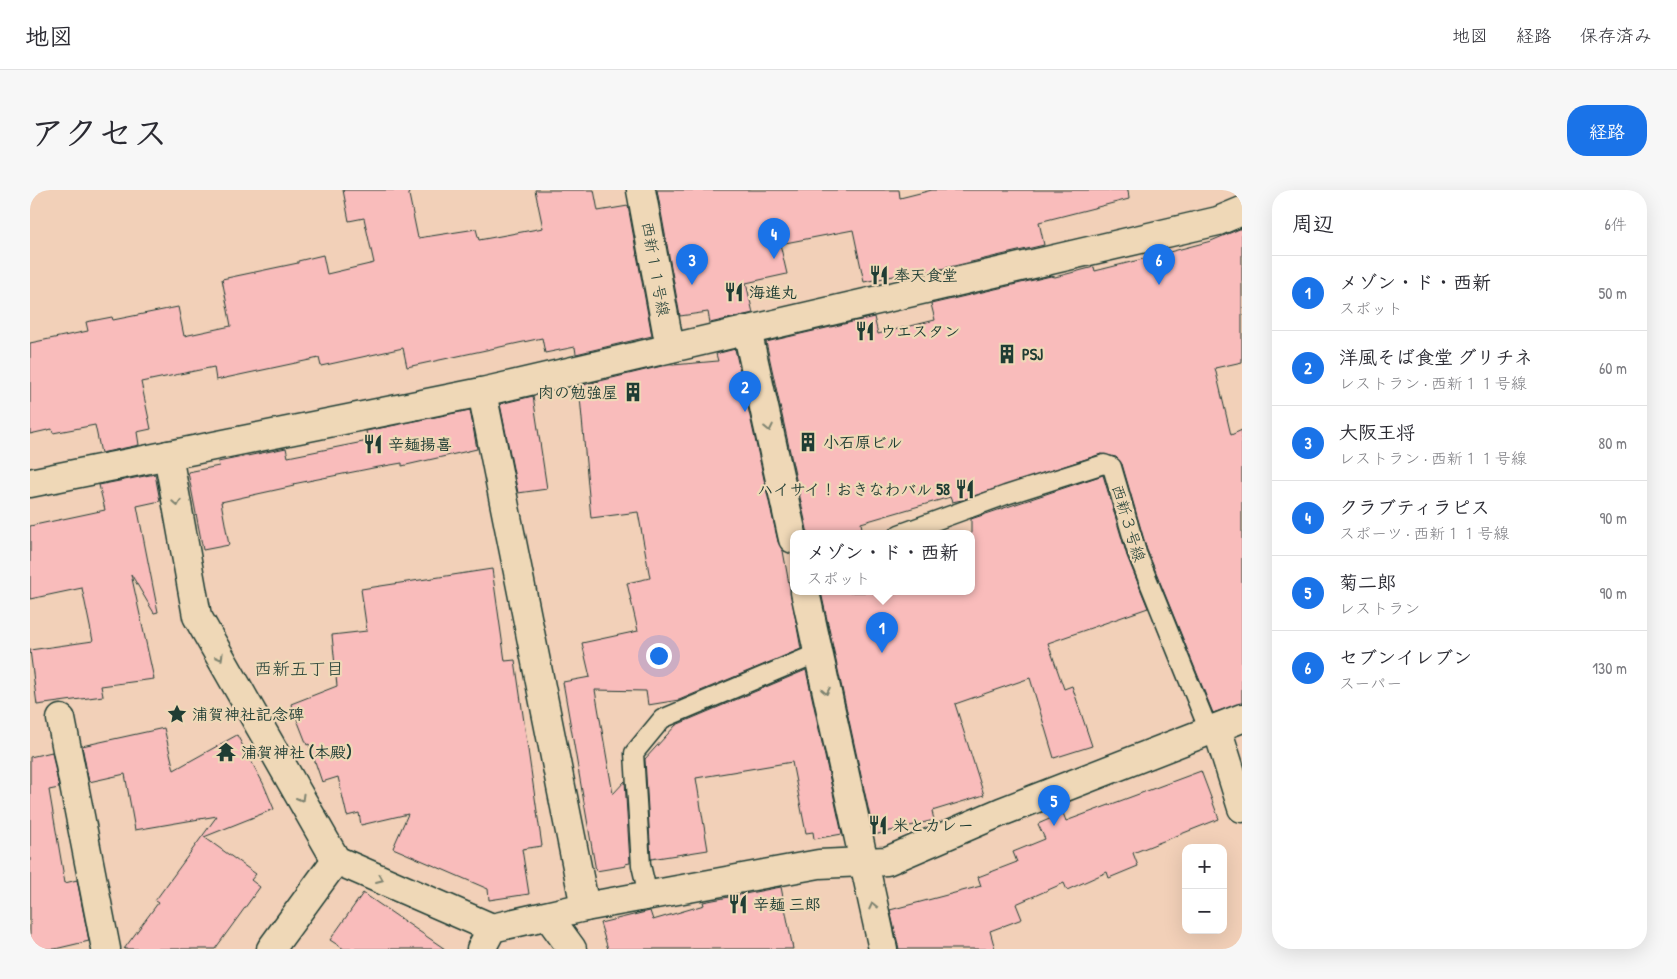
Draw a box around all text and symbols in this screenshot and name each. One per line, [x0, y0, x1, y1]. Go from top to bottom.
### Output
text: 地図 [25, 20, 73, 52]
text: 地図 [1452, 23, 1488, 48]
text: 経路 [1516, 23, 1552, 48]
text: 保存済み [1580, 23, 1652, 48]
button: 経路 [1567, 105, 1647, 156]
text: アクセス [30, 109, 168, 156]
text: 周辺 [1292, 209, 1334, 238]
text: 6件 [1605, 213, 1627, 235]
pin: 4 [758, 218, 790, 259]
street label: 西新１１号線 [637, 220, 675, 318]
pin: 3 [676, 244, 708, 285]
pin: 6 [1143, 244, 1175, 285]
restaurant icon: 奉天食堂 [868, 264, 890, 286]
place label: 奉天食堂 [894, 264, 958, 286]
text: メゾン・ド・西新 [1339, 269, 1491, 295]
restaurant icon: 海進丸 [723, 281, 745, 303]
place label: 海進丸 [749, 281, 797, 303]
text: 1 [1305, 282, 1311, 304]
text: 50 m [1599, 282, 1627, 304]
text: スポット [1339, 297, 1403, 319]
restaurant icon: ウエスタン [854, 320, 876, 342]
place label: ウエスタン [880, 320, 960, 342]
building icon: PSJ [996, 343, 1018, 365]
place label: PSJ [1022, 343, 1043, 365]
text: 洋風そば食堂 グリチネ [1339, 344, 1533, 370]
text: 2 [1304, 357, 1312, 379]
text: 60 m [1599, 357, 1627, 379]
pin: 2 [729, 371, 761, 412]
text: レストラン · 西新１１号線 [1339, 372, 1527, 394]
place label: 肉の勉強屋 [538, 381, 618, 403]
building icon: 肉の勉強屋 [622, 381, 644, 403]
text: 大阪王将 [1339, 419, 1415, 445]
one-way arrow [763, 424, 774, 433]
building icon: 小石原ビル [797, 431, 819, 453]
place label: 小石原ビル [823, 431, 903, 453]
text: 3 [1304, 432, 1312, 454]
text: 80 m [1598, 432, 1627, 454]
restaurant icon: 辛麺揚喜 [362, 433, 384, 455]
place label: 辛麺揚喜 [388, 433, 452, 455]
text: レストラン · 西新１１号線 [1339, 447, 1527, 469]
place label: ハイサイ！おきなわバル 58 [758, 478, 950, 500]
restaurant icon: ハイサイ！おきなわバル 58 [954, 478, 976, 500]
street label: 西新３号線 [1107, 482, 1151, 564]
text: クラブティラピス [1339, 494, 1490, 520]
one-way arrow [171, 498, 181, 507]
text: 4 [1305, 507, 1311, 529]
text: 90 m [1599, 507, 1627, 529]
text: スポーツ · 西新１１号線 [1339, 522, 1509, 544]
popup [790, 530, 975, 595]
text: メゾン・ド・西新 [806, 539, 959, 565]
text: スポット [806, 567, 871, 589]
text: 菊二郎 [1339, 569, 1396, 595]
text: 5 [1305, 582, 1311, 604]
text: 90 m [1599, 582, 1627, 604]
text: レストラン [1339, 597, 1420, 619]
pin: 1 [866, 612, 898, 653]
your location [646, 643, 672, 669]
text: セブンイレブン [1339, 644, 1472, 670]
one-way arrow [214, 652, 224, 661]
district label: 西新五丁目 [254, 656, 344, 681]
text: 6 [1305, 657, 1311, 679]
text: 130 m [1592, 657, 1627, 679]
text: スーパー [1339, 672, 1402, 694]
one-way arrow [821, 686, 831, 695]
place icon: 浦賀神社記念碑 [166, 703, 188, 725]
place label: 浦賀神社記念碑 [192, 703, 304, 725]
temple icon: 浦賀神社 (本殿) [215, 741, 237, 763]
place label: 浦賀神社 (本殿) [241, 741, 352, 763]
pin: 5 [1038, 785, 1070, 826]
one-way arrow [294, 793, 304, 802]
restaurant icon: 米とカレー [867, 814, 889, 836]
place label: 米とカレー [893, 814, 974, 836]
map controls [1182, 844, 1227, 934]
button: + [1182, 844, 1227, 889]
one-way arrow [375, 873, 384, 884]
button: − [1182, 889, 1227, 934]
restaurant icon: 辛麺 三郎 [727, 893, 749, 915]
place label: 辛麺 三郎 [753, 893, 821, 915]
one-way arrow [869, 902, 879, 911]

